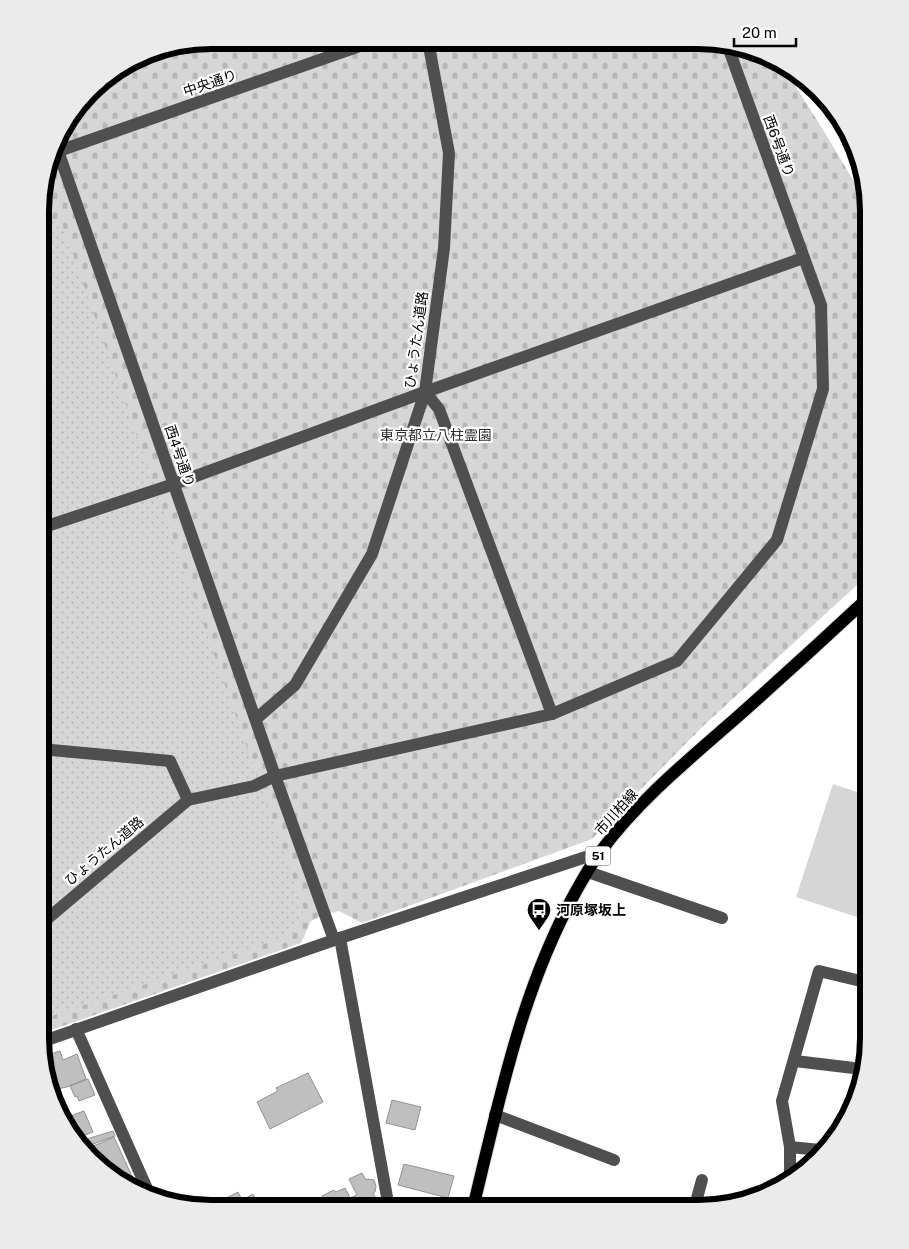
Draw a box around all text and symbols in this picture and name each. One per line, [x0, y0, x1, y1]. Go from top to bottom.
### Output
scale bar [734, 15, 796, 47]
text: 20 m [742, 24, 777, 41]
street label: 中央通り [181, 66, 239, 100]
street label: 西6号通り [760, 113, 798, 179]
street label: ひょうたん道路 [401, 290, 431, 390]
street label: 西4号通り [162, 423, 198, 489]
park label: 東京都立八柱霊園 [380, 427, 492, 443]
street label: 市川柏線 [591, 786, 641, 838]
street label: ひょうたん道路 [61, 813, 147, 889]
road number: 51 [586, 846, 610, 866]
bus stop icon: 河原塚坂上 [526, 897, 552, 931]
place label: 河原塚坂上 [556, 902, 626, 918]

